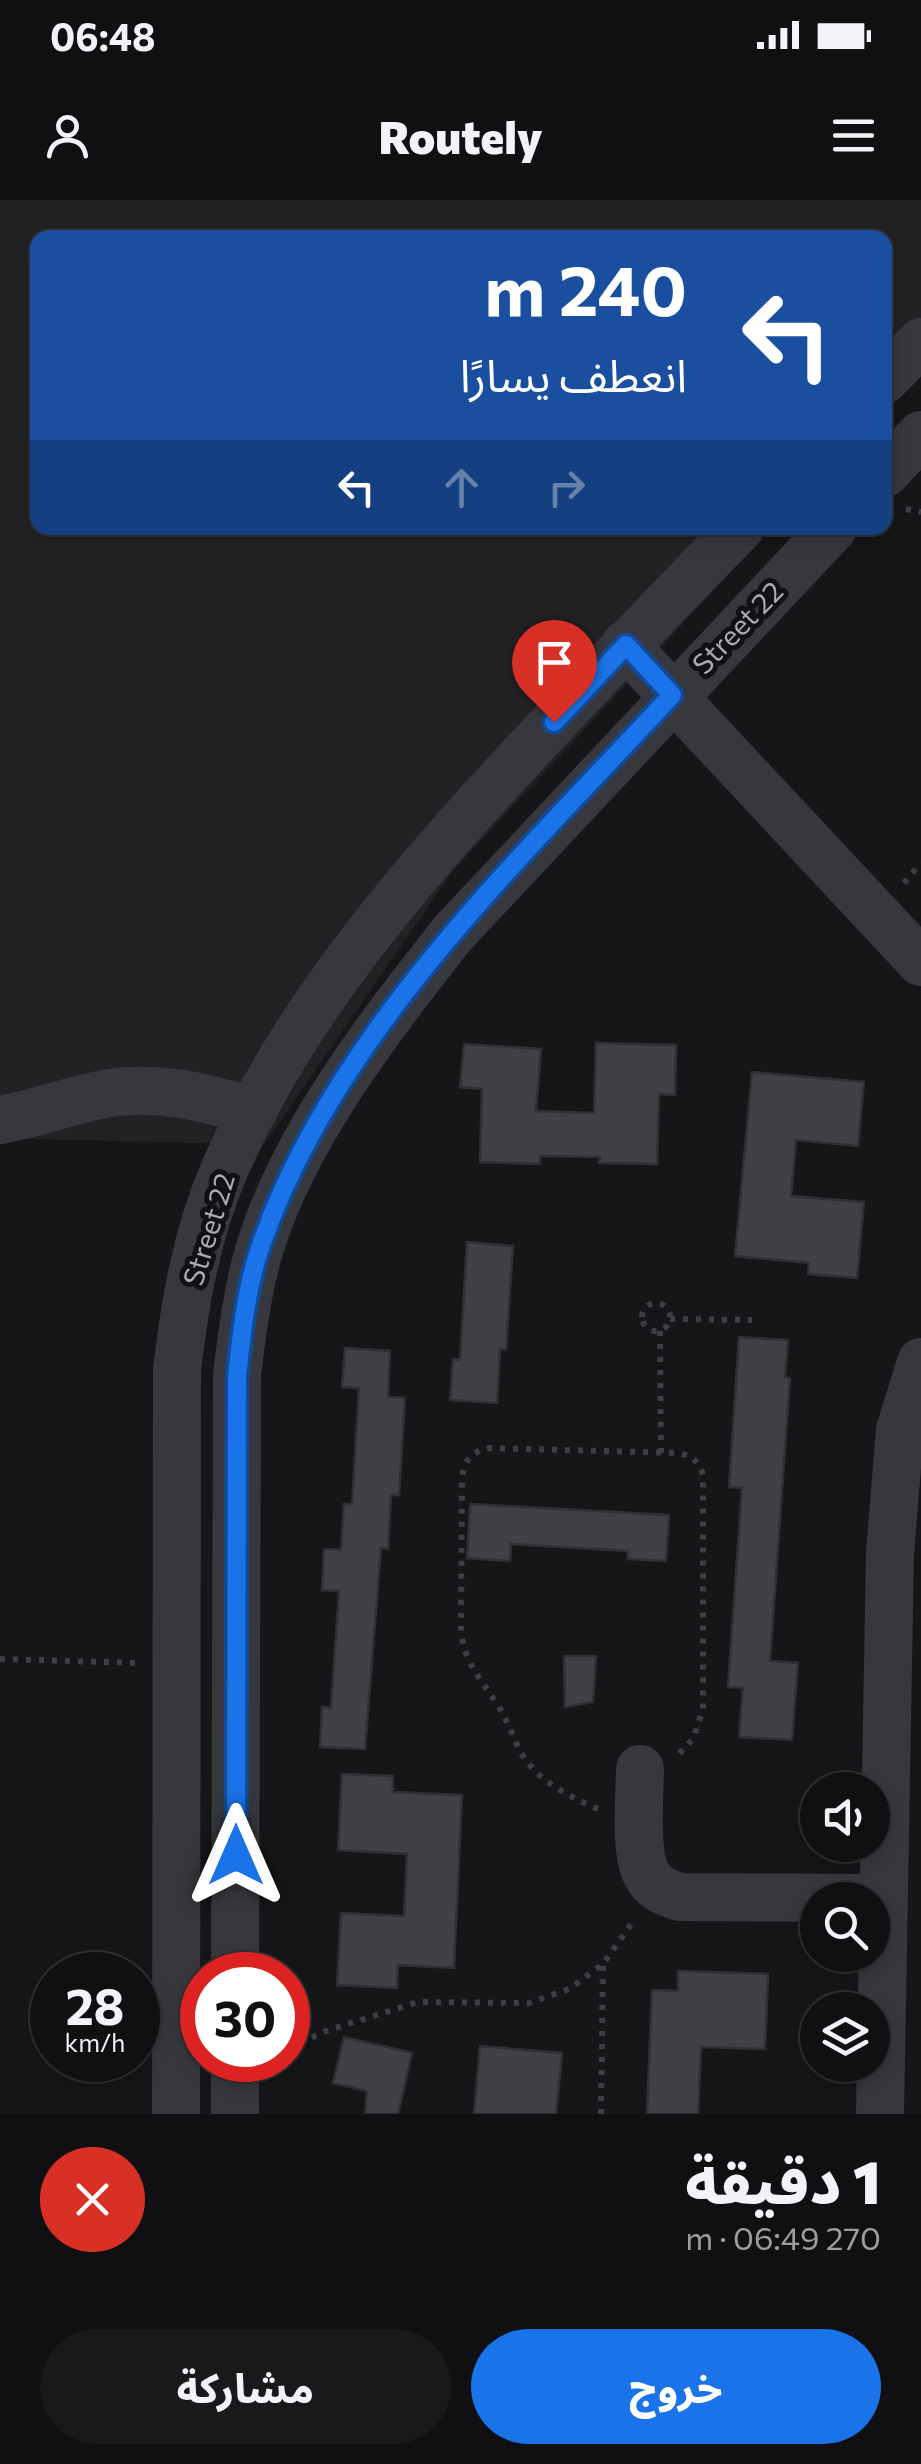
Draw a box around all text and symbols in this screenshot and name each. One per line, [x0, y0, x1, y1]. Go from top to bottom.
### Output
text: 06:48 [50, 12, 156, 59]
icon: person [40, 108, 95, 163]
text: Routely [379, 108, 543, 163]
icon: menu [826, 108, 881, 163]
text: 240 m [484, 245, 687, 330]
icon: left [722, 270, 852, 400]
text: انعطف يسارًا [460, 346, 687, 401]
icon: left [329, 460, 384, 515]
icon: ahead [434, 460, 489, 515]
icon: right [539, 460, 594, 515]
street label: Street 22 [685, 574, 789, 680]
pin [512, 620, 597, 723]
icon: arrive [527, 635, 582, 690]
street label: Street 22 [175, 1169, 241, 1289]
map controls [800, 1772, 890, 2082]
button: sound [800, 1772, 890, 1862]
position arrow [184, 1803, 288, 1907]
button: search [800, 1882, 890, 1972]
speed limit sign: 30 [180, 1952, 310, 2082]
text: 28 [65, 1974, 125, 2035]
button: layers [800, 1992, 890, 2082]
text: km/h [65, 2027, 125, 2057]
text: 1 دقيقة [685, 2143, 881, 2216]
button: close [40, 2147, 145, 2252]
text: 270 m · 06:49 [685, 2217, 881, 2257]
button: مشاركة [40, 2329, 451, 2444]
button: خروج [471, 2329, 881, 2444]

